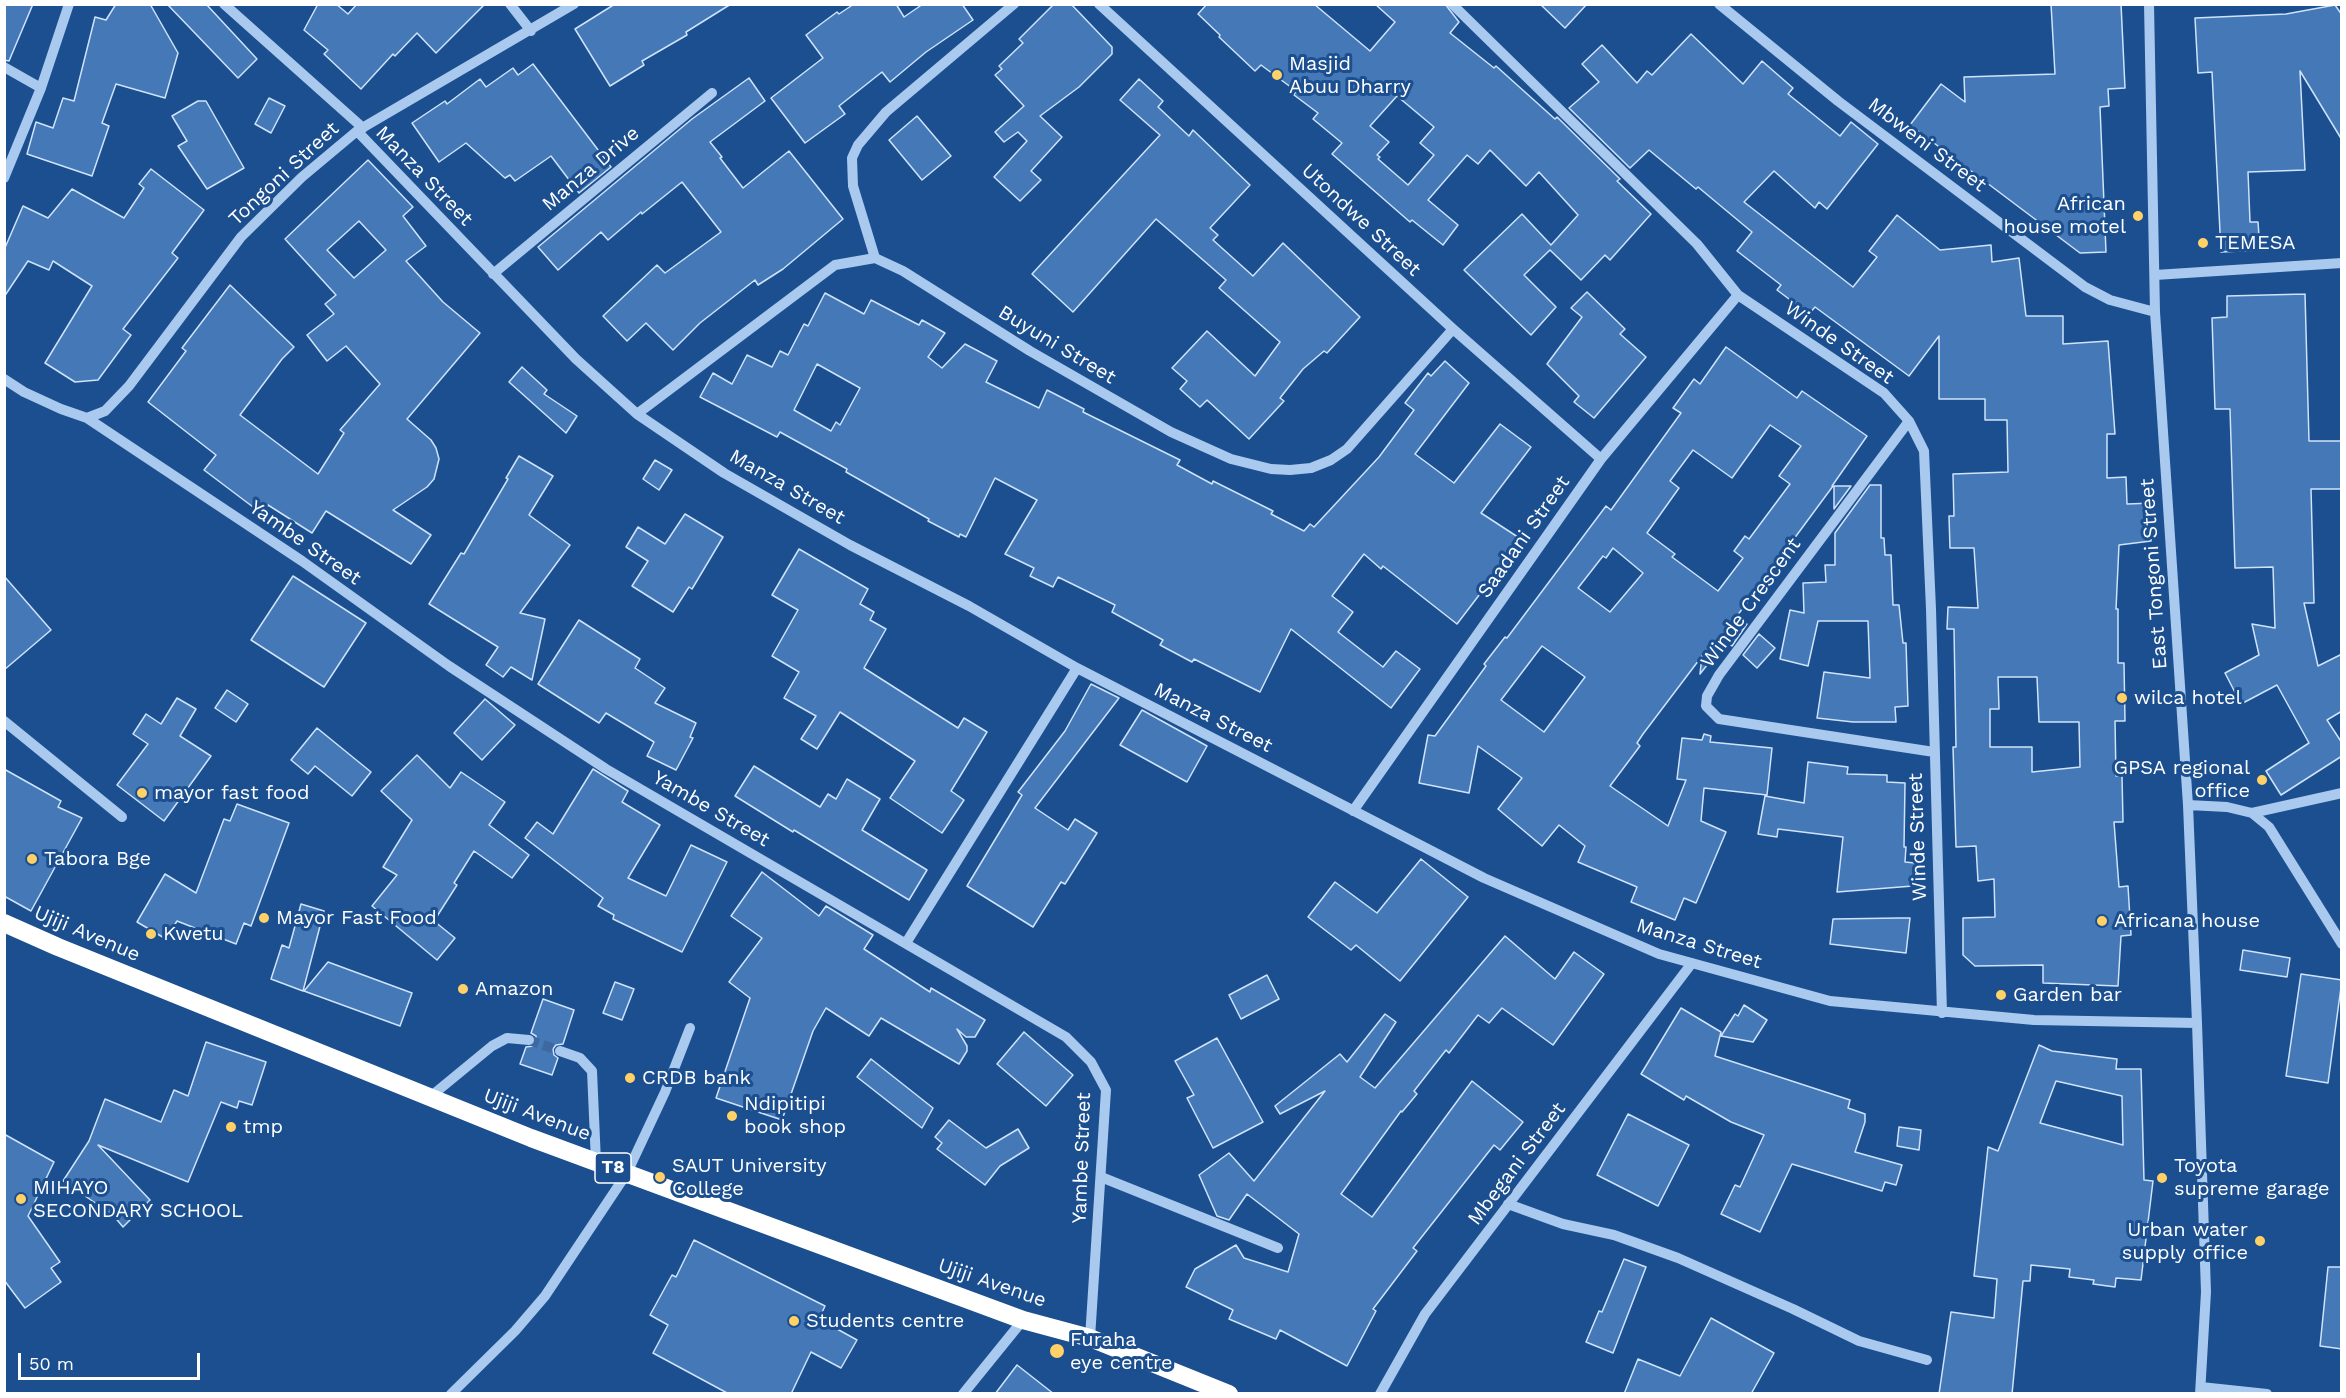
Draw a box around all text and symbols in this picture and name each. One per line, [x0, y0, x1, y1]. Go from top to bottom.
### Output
place label: Masjid Abuu Dharry [1289, 52, 1411, 99]
marker: Masjid Abuu Dharry [1270, 68, 1284, 82]
street label: Mbweni Street [1863, 93, 1991, 197]
street label: Tongoni Street [224, 117, 344, 231]
street label: Manza Street [370, 121, 478, 231]
street label: Manza Drive [538, 121, 644, 217]
street label: Utondwe Street [1296, 159, 1426, 281]
place label: African house motel [2003, 192, 2126, 239]
marker: African house motel [2131, 209, 2145, 223]
place label: TEMESA [2215, 231, 2296, 255]
marker: TEMESA [2196, 236, 2210, 250]
street label: Winde Street [1780, 296, 1898, 390]
street label: Buyuni Street [994, 301, 1120, 389]
street label: Manza Street [725, 444, 849, 530]
street label: Saadani Street [1473, 471, 1575, 603]
street label: East Tongoni Street [2135, 478, 2173, 670]
street label: Yambe Street [244, 496, 366, 590]
street label: Winde Crescent [1696, 533, 1806, 673]
street label: Manza Street [1150, 678, 1276, 758]
place label: wilca hotel [2134, 686, 2242, 710]
marker: wilca hotel [2115, 691, 2129, 705]
place label: GPSA regional office [2114, 756, 2250, 803]
street label: Yambe Street [648, 766, 774, 852]
street label: Winde Street [1904, 773, 1932, 901]
marker: GPSA regional office [2255, 773, 2269, 787]
place label: mayor fast food [154, 781, 310, 805]
marker: mayor fast food [135, 786, 149, 800]
place label: Tabora Bge [44, 847, 151, 871]
marker: Tabora Bge [25, 852, 39, 866]
street label: Ujiji Avenue [30, 901, 144, 967]
place label: Mayor Fast Food [276, 906, 437, 930]
place label: Africana house [2114, 909, 2260, 933]
marker: Mayor Fast Food [257, 911, 271, 925]
street label: Manza Street [1633, 914, 1765, 974]
marker: Africana house [2095, 914, 2109, 928]
place label: Kwetu [163, 922, 224, 946]
marker: Kwetu [144, 927, 158, 941]
place label: Amazon [475, 977, 553, 1001]
marker: Amazon [456, 982, 470, 996]
place label: Garden bar [2013, 983, 2122, 1007]
marker: Garden bar [1994, 988, 2008, 1002]
place label: CRDB bank [642, 1066, 751, 1090]
marker: CRDB bank [623, 1071, 637, 1085]
street label: Ujiji Avenue [480, 1084, 594, 1146]
place label: Ndipitipi book shop [744, 1092, 846, 1139]
street label: Yambe Street [1068, 1092, 1096, 1224]
street label: Mbegani Street [1463, 1098, 1571, 1230]
marker: Ndipitipi book shop [725, 1109, 739, 1123]
place label: tmp [243, 1115, 283, 1139]
marker: tmp [224, 1120, 238, 1134]
road number: T8 [595, 1153, 631, 1183]
place label: SAUT University College [672, 1154, 826, 1201]
place label: Toyota supreme garage [2174, 1154, 2330, 1201]
marker: SAUT University College [653, 1170, 667, 1184]
marker: Toyota supreme garage [2155, 1171, 2169, 1185]
place label: MIHAYO SECONDARY SCHOOL [33, 1176, 243, 1223]
marker: MIHAYO SECONDARY SCHOOL [14, 1192, 28, 1206]
place label: Urban water supply office [2122, 1218, 2248, 1265]
marker: Urban water supply office [2253, 1234, 2267, 1248]
street label: Ujiji Avenue [935, 1253, 1049, 1313]
place label: Students centre [806, 1309, 964, 1333]
marker: Students centre [787, 1314, 801, 1328]
place label: Furaha eye centre [1070, 1328, 1172, 1375]
scale bar [21, 1341, 202, 1379]
marker: Furaha eye centre [1048, 1342, 1066, 1360]
text: 50 m [29, 1353, 74, 1374]

